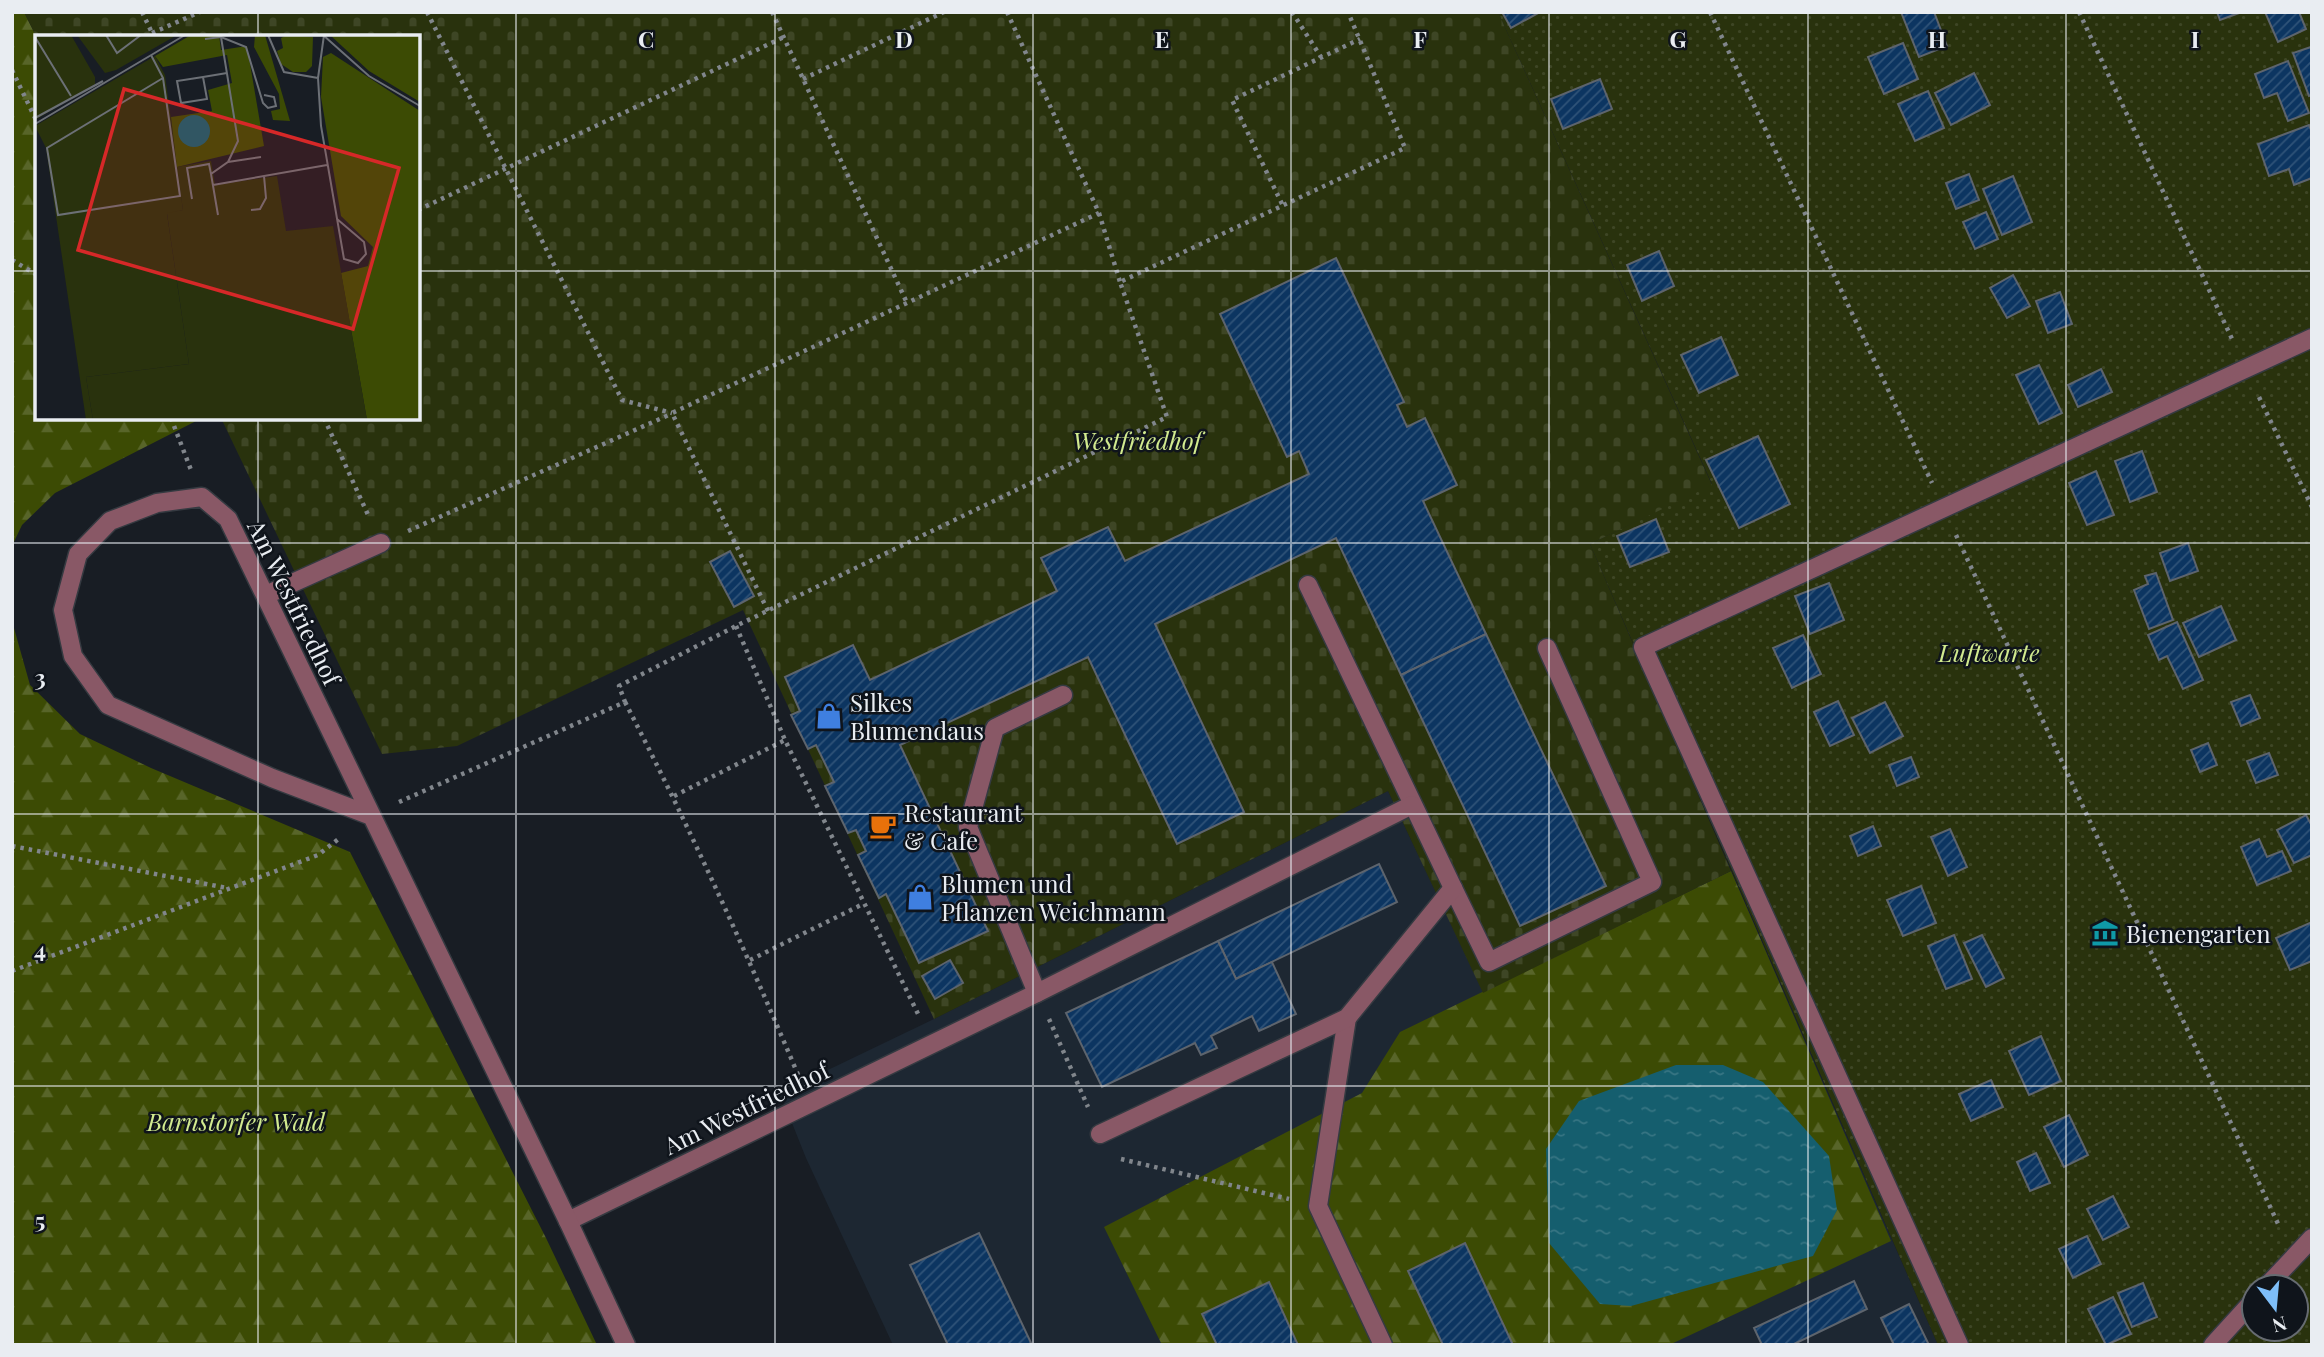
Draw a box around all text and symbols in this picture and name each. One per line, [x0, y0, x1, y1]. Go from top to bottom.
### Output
text: C [638, 23, 654, 54]
text: D [895, 23, 913, 54]
text: E [1155, 23, 1169, 54]
text: F [1413, 23, 1427, 54]
text: G [1670, 23, 1687, 54]
text: H [1928, 23, 1946, 54]
text: I [2191, 23, 2199, 54]
inset map [35, 35, 420, 420]
park label: Westfriedhof [1073, 424, 1206, 456]
street label: Am Westfriedhof [241, 513, 350, 692]
park label: Luftwarte [1937, 636, 2040, 668]
text: 3 [34, 661, 46, 692]
place label: Silkes Blumendaus [850, 686, 984, 746]
shop icon: Silkes Blumendaus [814, 701, 844, 731]
place label: Restaurant & Cafe [904, 796, 1023, 856]
cafe icon: Restaurant & Cafe [868, 811, 898, 841]
place label: Blumen und Pflanzen Weichmann [941, 867, 1166, 927]
shop icon: Blumen und Pflanzen Weichmann [905, 882, 935, 912]
place label: Bienengarten [2126, 917, 2271, 949]
museum icon: Bienengarten [2090, 918, 2120, 948]
text: 4 [34, 933, 46, 964]
street label: Am Westfriedhof [657, 1052, 836, 1161]
park label: Barnstorfer Wald [146, 1105, 326, 1137]
text: 5 [35, 1204, 45, 1235]
north arrow [2240, 1273, 2310, 1343]
text: N [2270, 1311, 2290, 1340]

